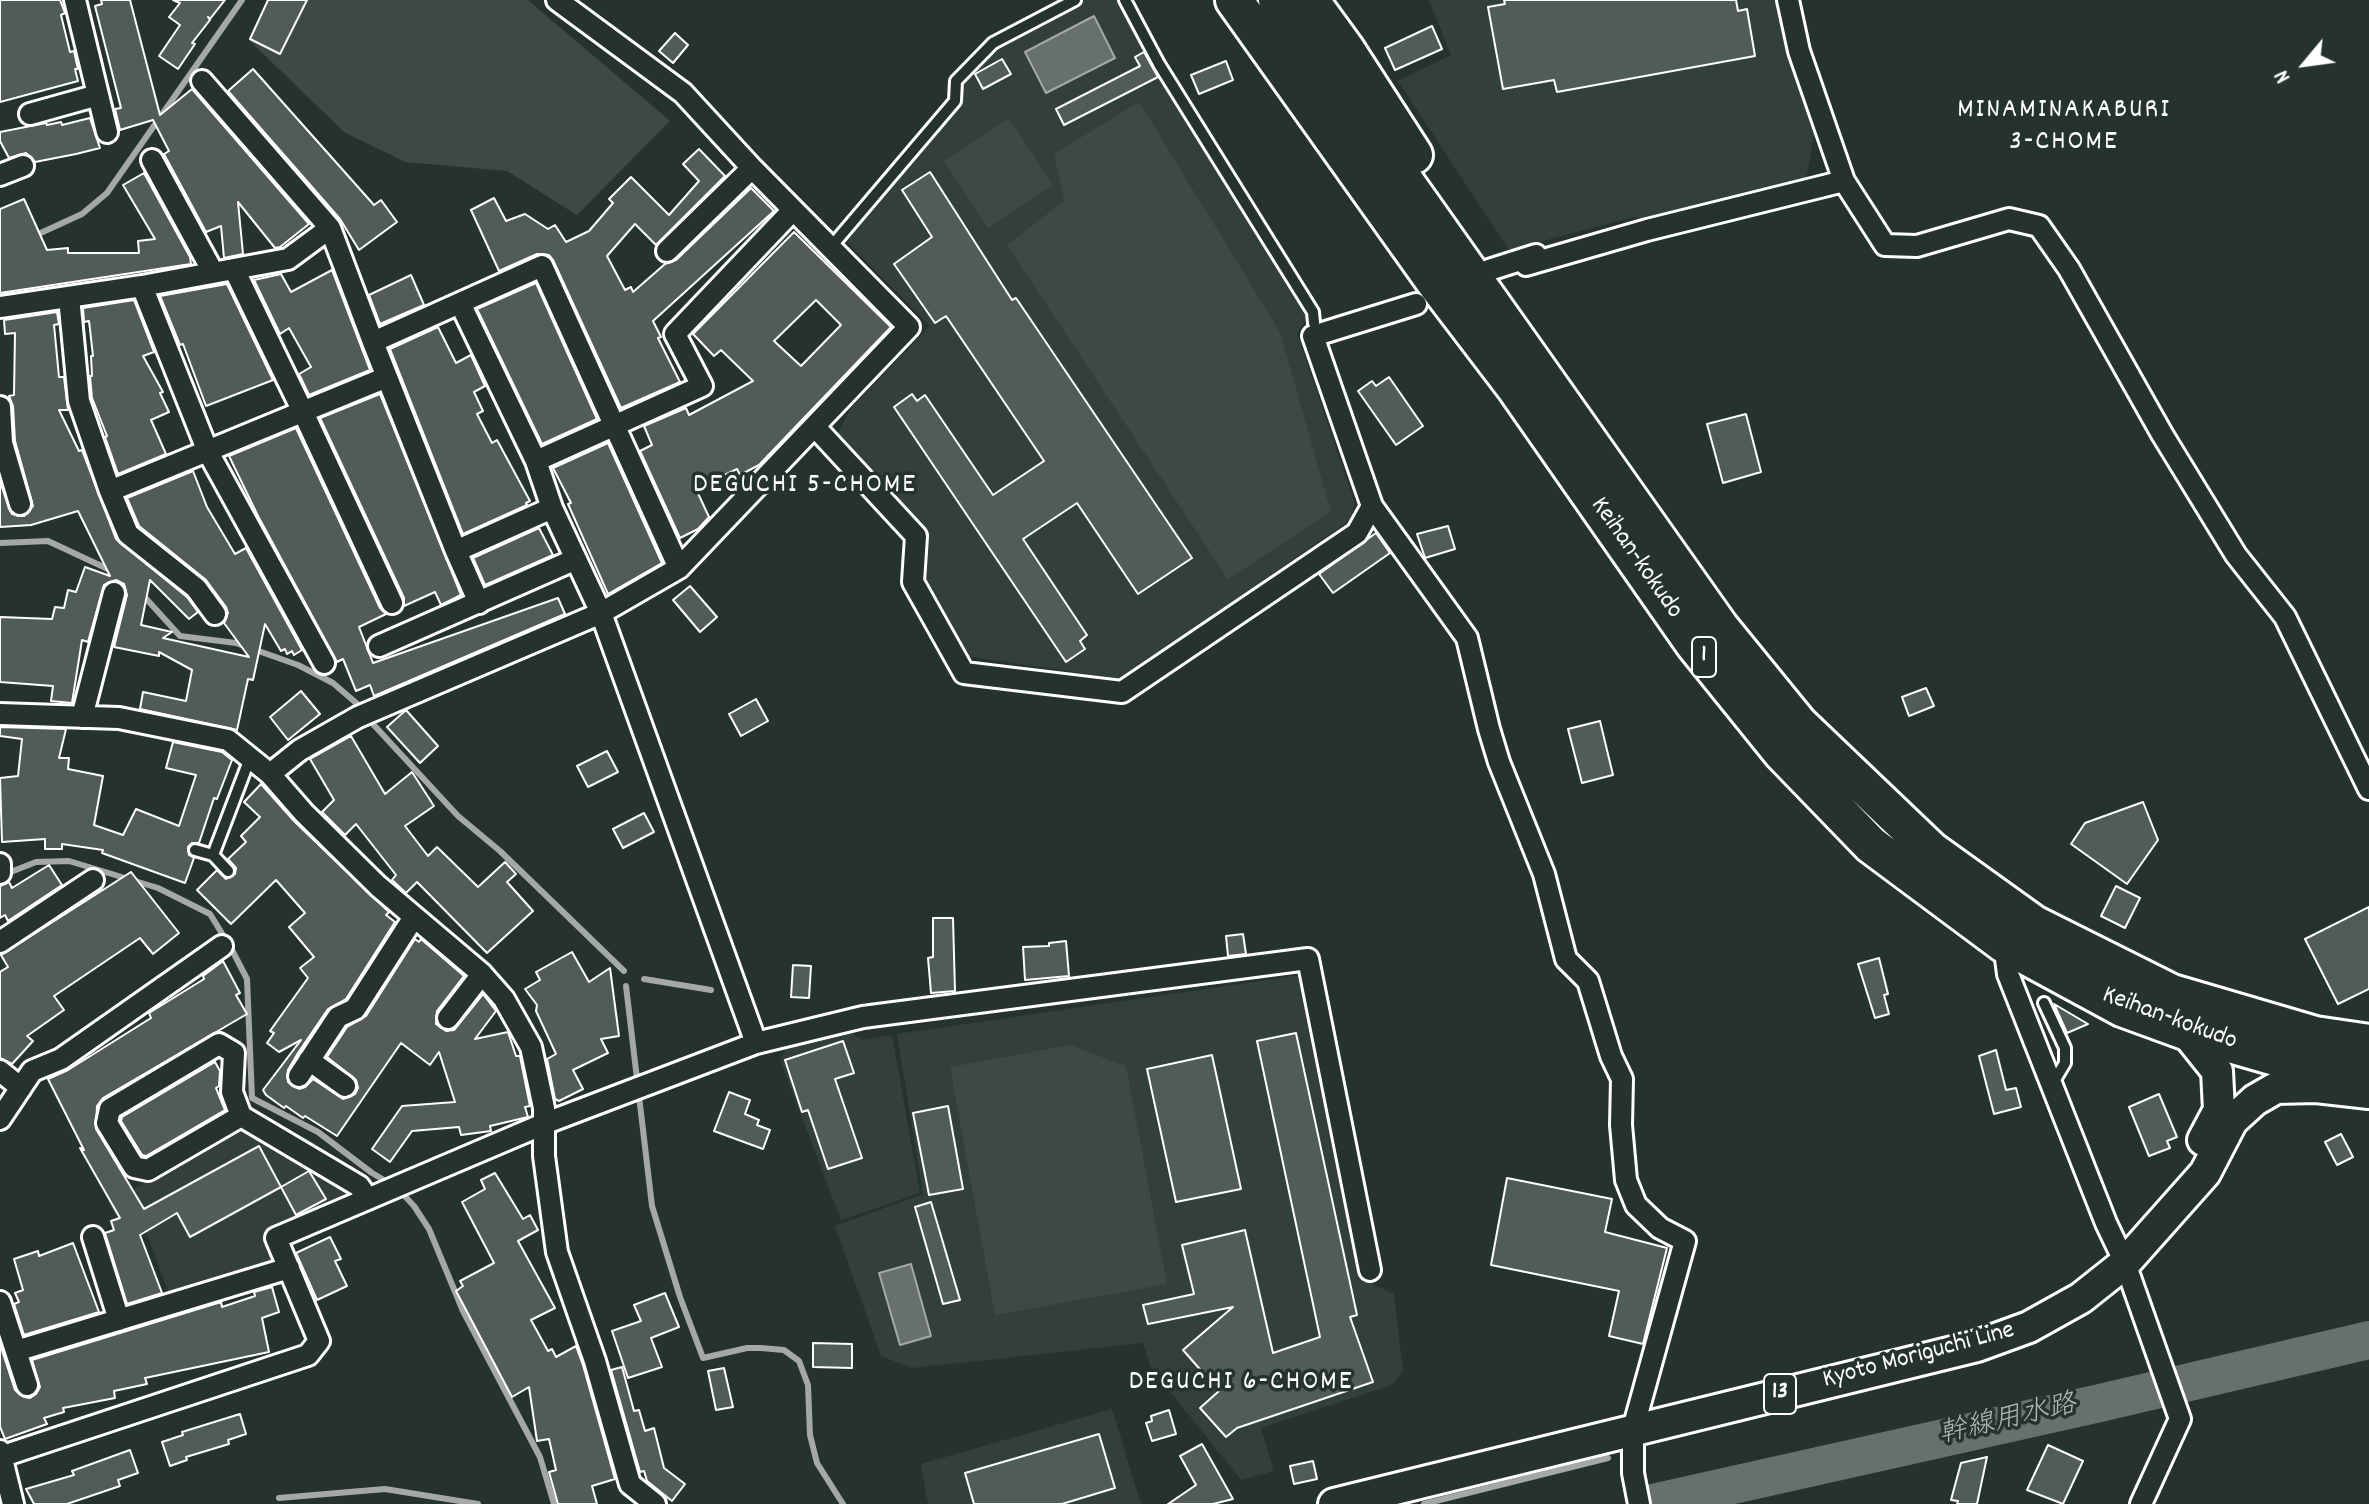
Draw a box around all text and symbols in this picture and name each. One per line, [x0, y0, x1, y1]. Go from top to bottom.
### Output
north arrow [2265, 24, 2345, 104]
text: N [2267, 64, 2300, 88]
district label: MINAMINAKABURI 3-CHOME [1957, 95, 2171, 161]
district label: DEGUCHI 5-CHOME [693, 470, 917, 504]
street label: Keihan-kokudo [1582, 492, 1688, 626]
road number: 1 [1692, 637, 1716, 677]
street label: Keihan-kokudo [2097, 981, 2241, 1059]
street label: Kyoto Moriguchi Line [1820, 1316, 2018, 1398]
district label: DEGUCHI 6-CHOME [1129, 1367, 1353, 1401]
road number: 13 [1764, 1374, 1796, 1414]
water label: 幹線用水路 [1936, 1390, 2080, 1454]

